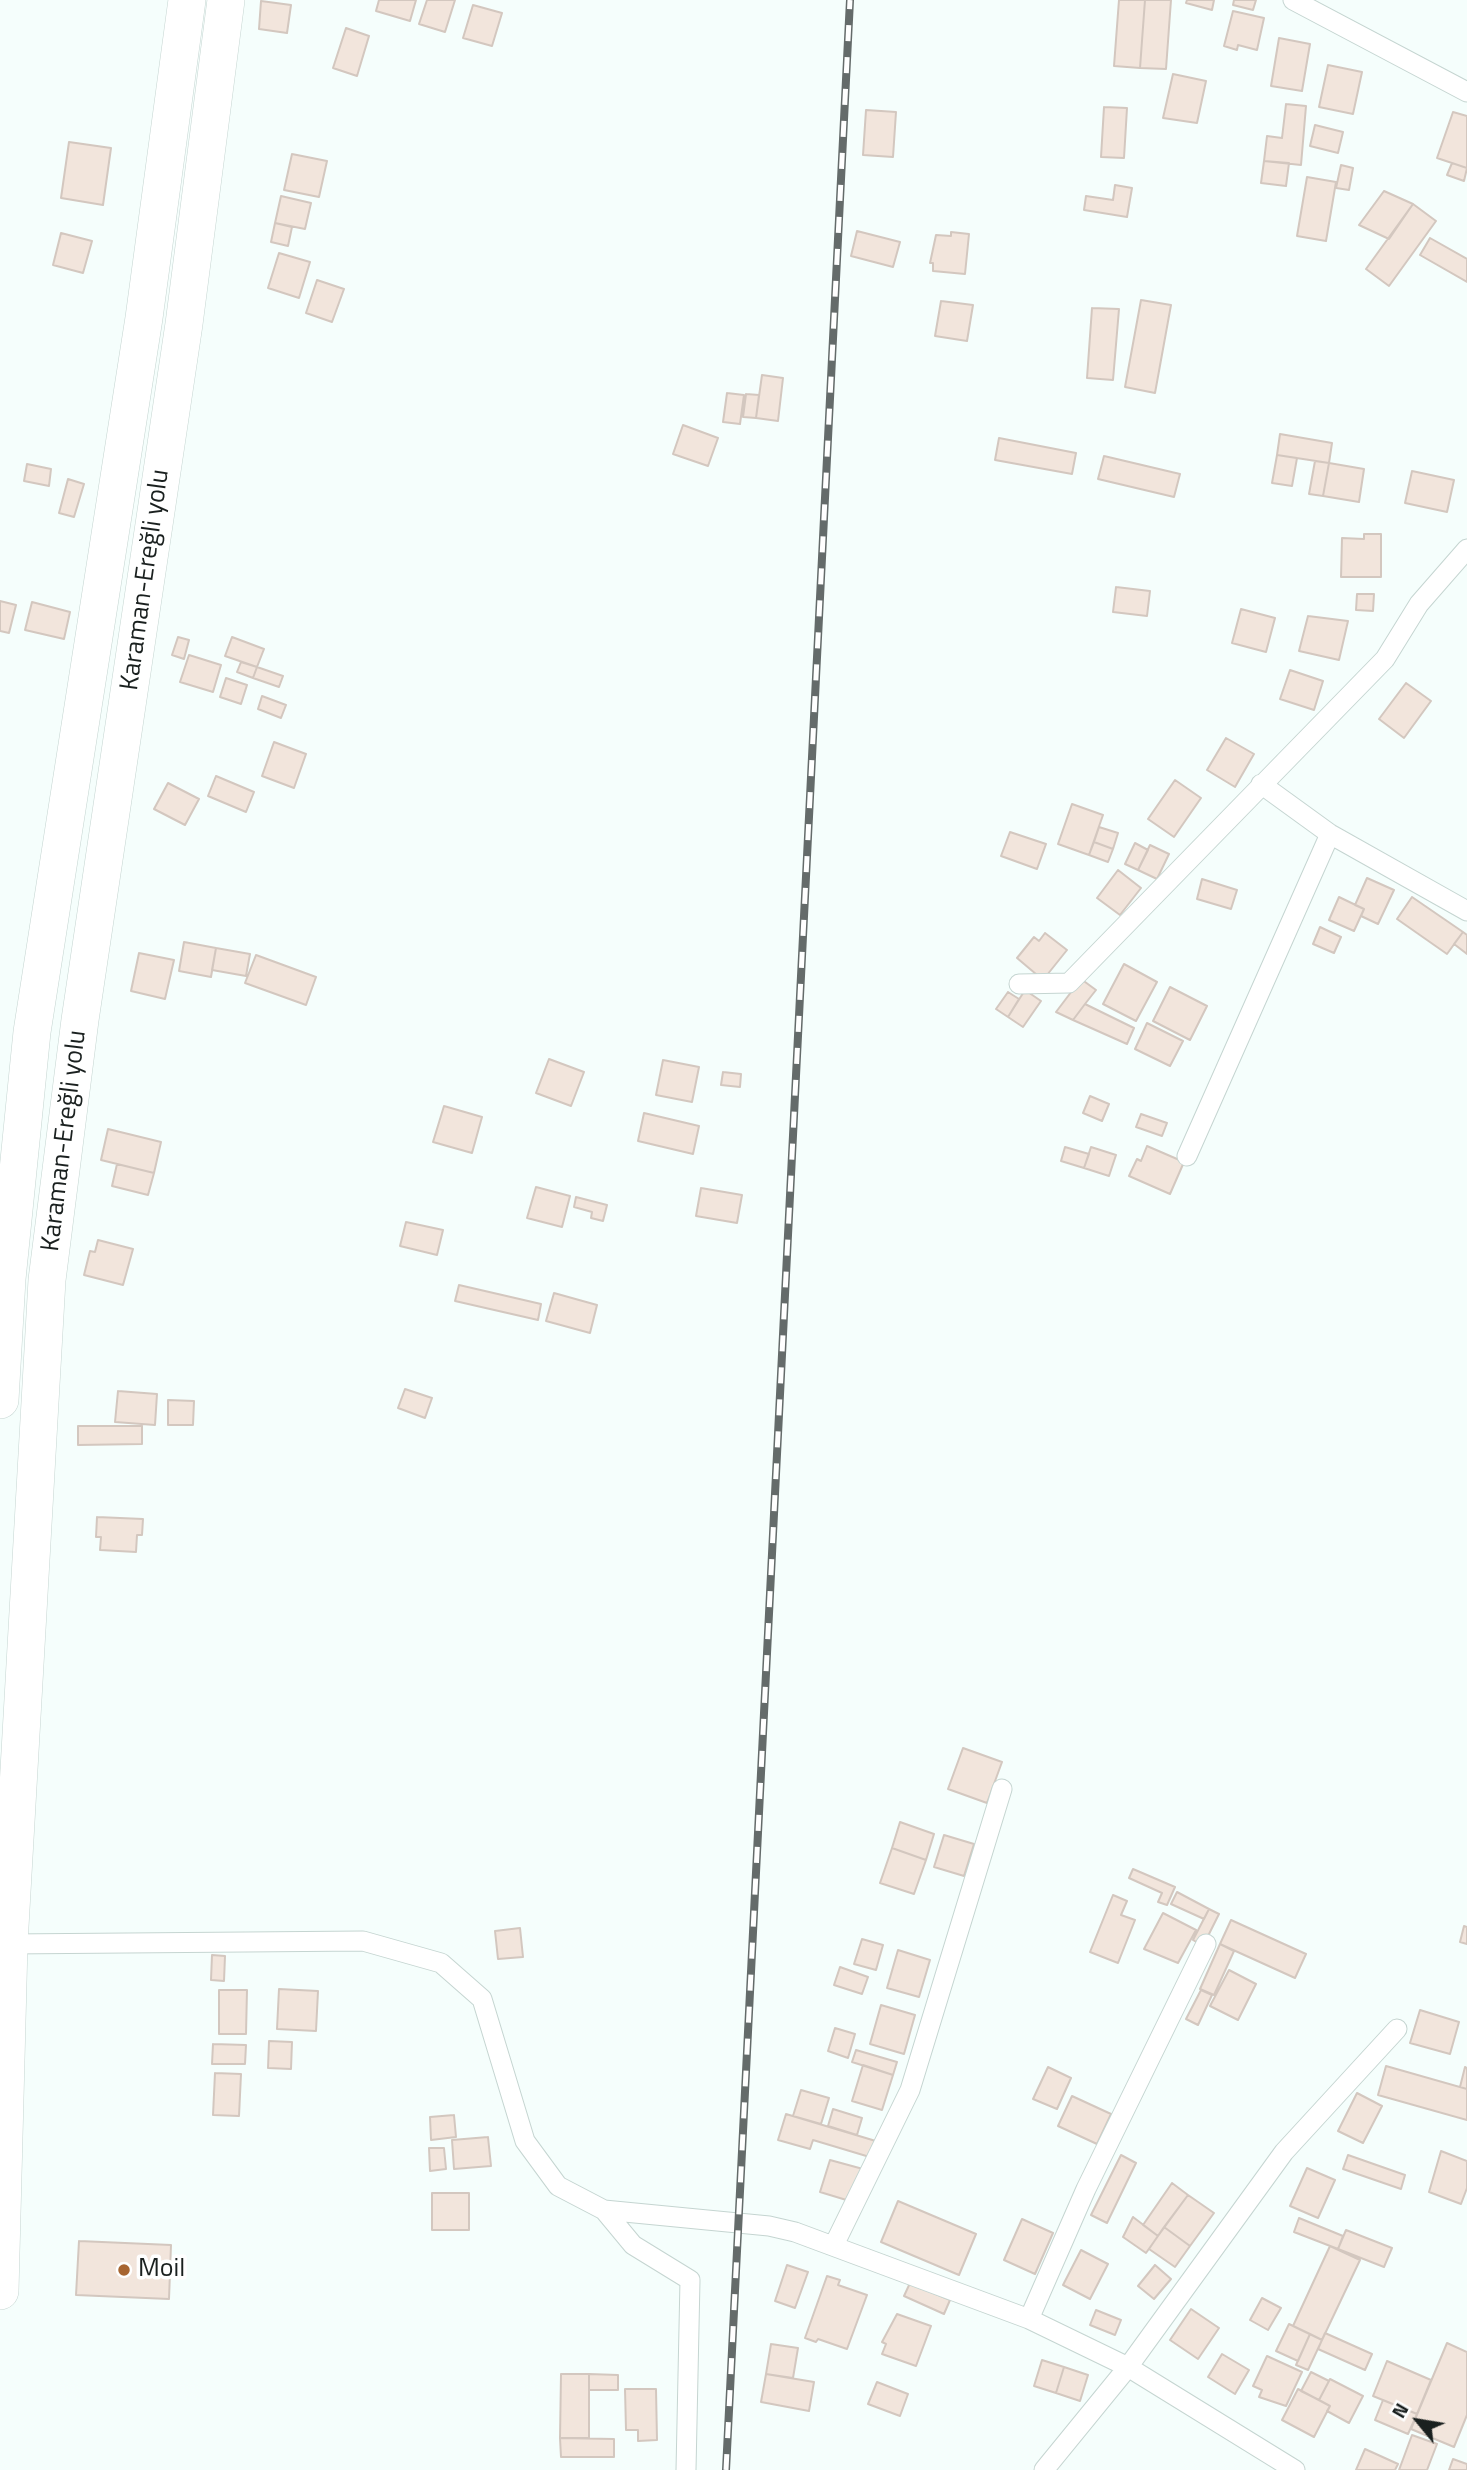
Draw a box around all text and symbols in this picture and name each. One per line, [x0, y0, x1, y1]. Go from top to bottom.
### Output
street label: Karaman-Ereğli yolu [115, 467, 177, 693]
street label: Karaman-Ereğli yolu [36, 1029, 94, 1253]
place label: Moil [138, 2254, 185, 2286]
marker: Moil [116, 2262, 132, 2278]
north arrow [1383, 2386, 1453, 2456]
text: N [1384, 2397, 1415, 2423]

